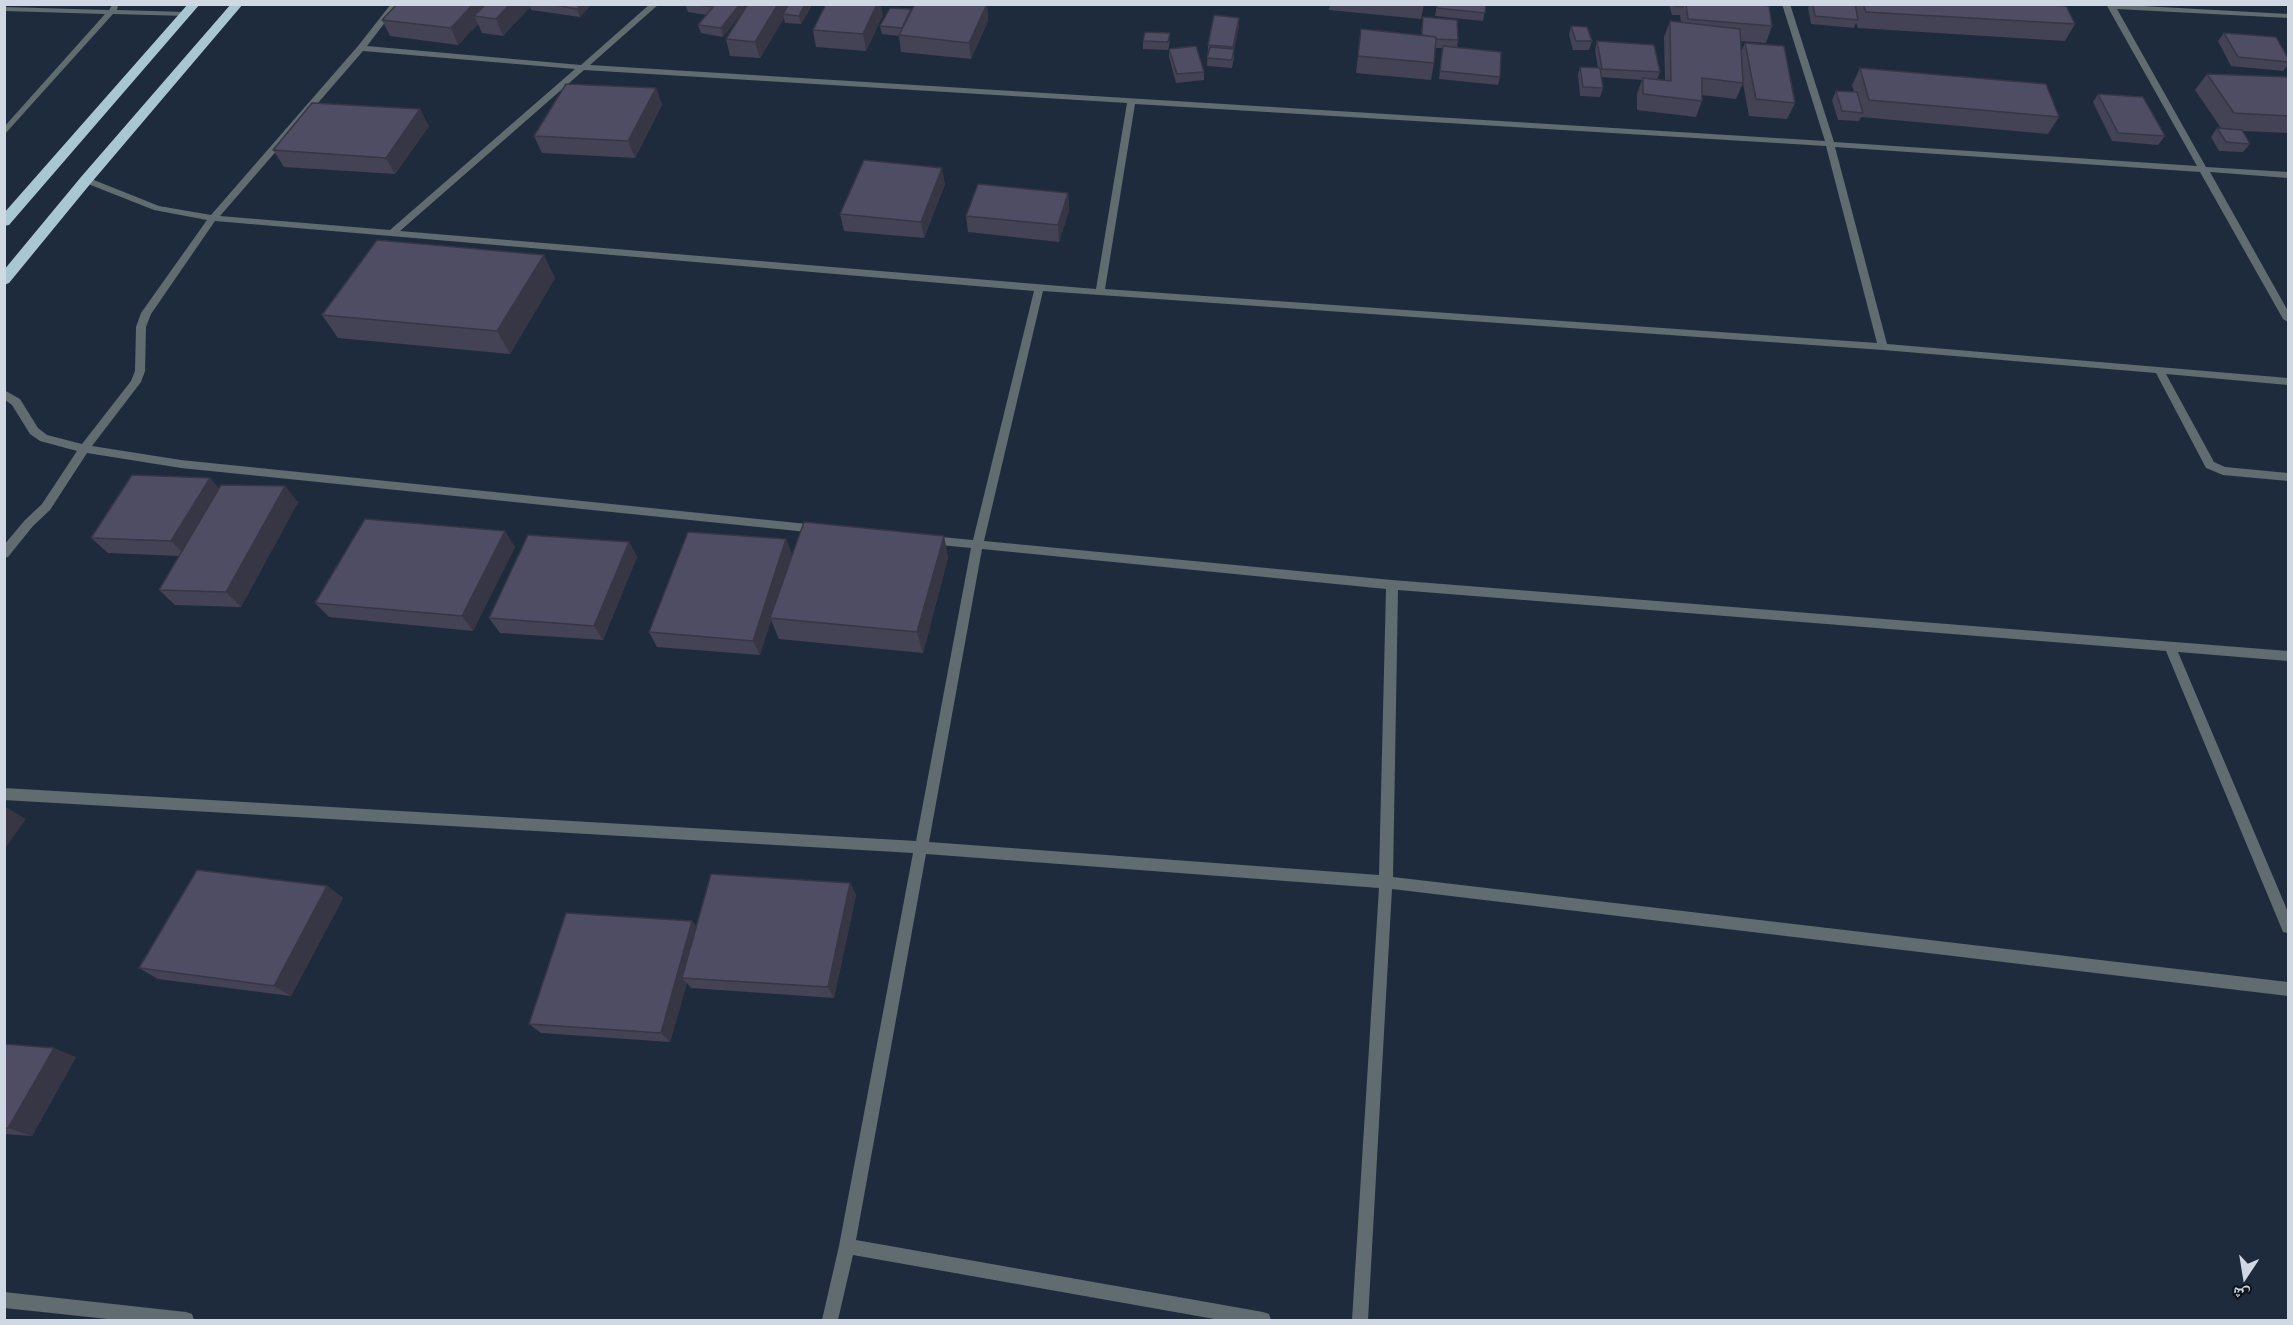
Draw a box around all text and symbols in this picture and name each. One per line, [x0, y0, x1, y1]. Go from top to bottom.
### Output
north arrow [2215, 1247, 2275, 1307]
text: ش [2231, 1284, 2251, 1306]

